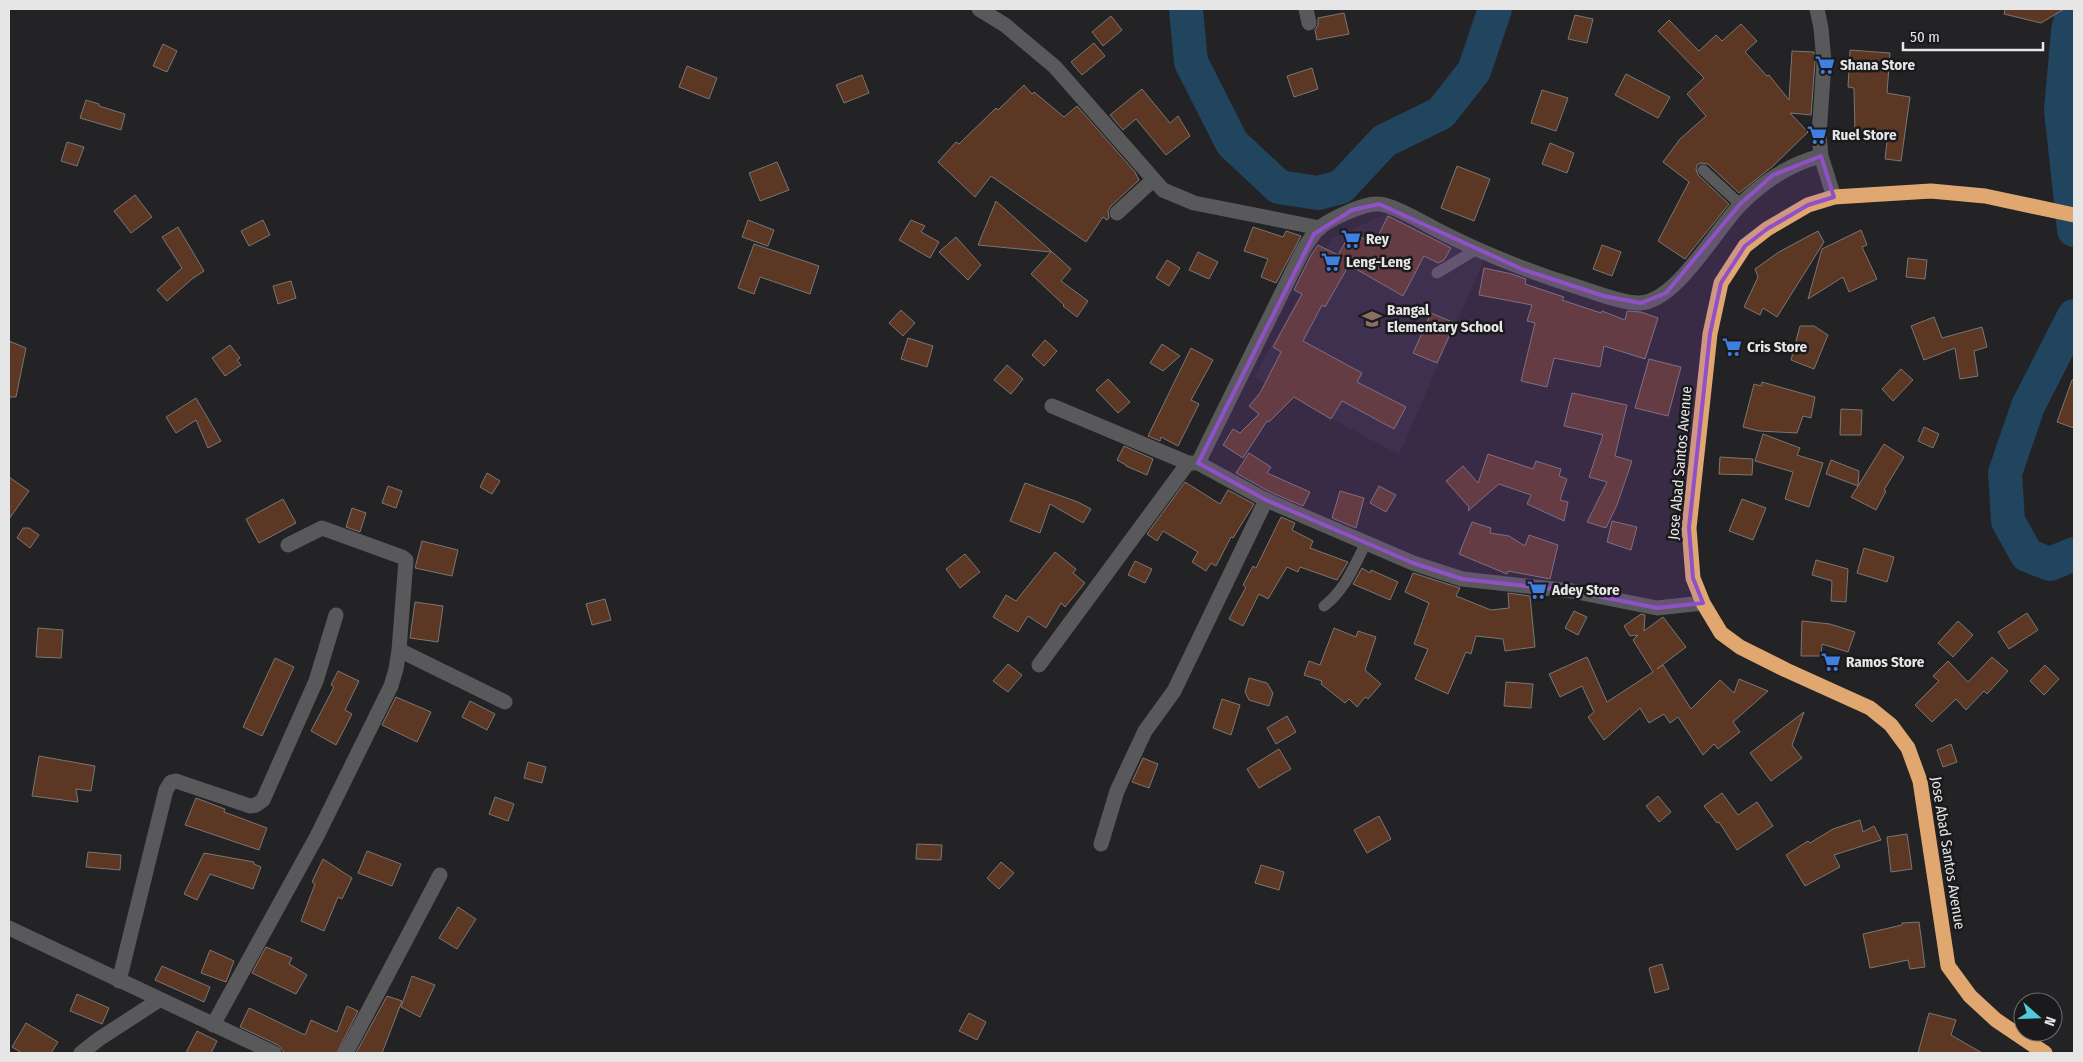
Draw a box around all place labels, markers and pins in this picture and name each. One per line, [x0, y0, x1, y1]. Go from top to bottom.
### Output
supermarket icon: Shana Store [1814, 54, 1836, 76]
place label: Shana Store [1840, 56, 1915, 74]
supermarket icon: Ruel Store [1806, 124, 1828, 146]
place label: Ruel Store [1832, 126, 1897, 144]
supermarket icon: Rey [1340, 228, 1362, 250]
place label: Rey [1366, 230, 1390, 248]
supermarket icon: Leng-Leng [1320, 251, 1342, 273]
place label: Leng-Leng [1346, 253, 1411, 271]
place label: Bangal Elementary School [1387, 301, 1504, 336]
school or university icon: Bangal Elementary School [1361, 308, 1383, 330]
supermarket icon: Cris Store [1721, 336, 1743, 358]
place label: Cris Store [1747, 338, 1808, 356]
supermarket icon: Adey Store [1526, 579, 1548, 601]
place label: Adey Store [1551, 581, 1620, 599]
supermarket icon: Ramos Store [1820, 651, 1842, 673]
place label: Ramos Store [1846, 653, 1925, 671]

